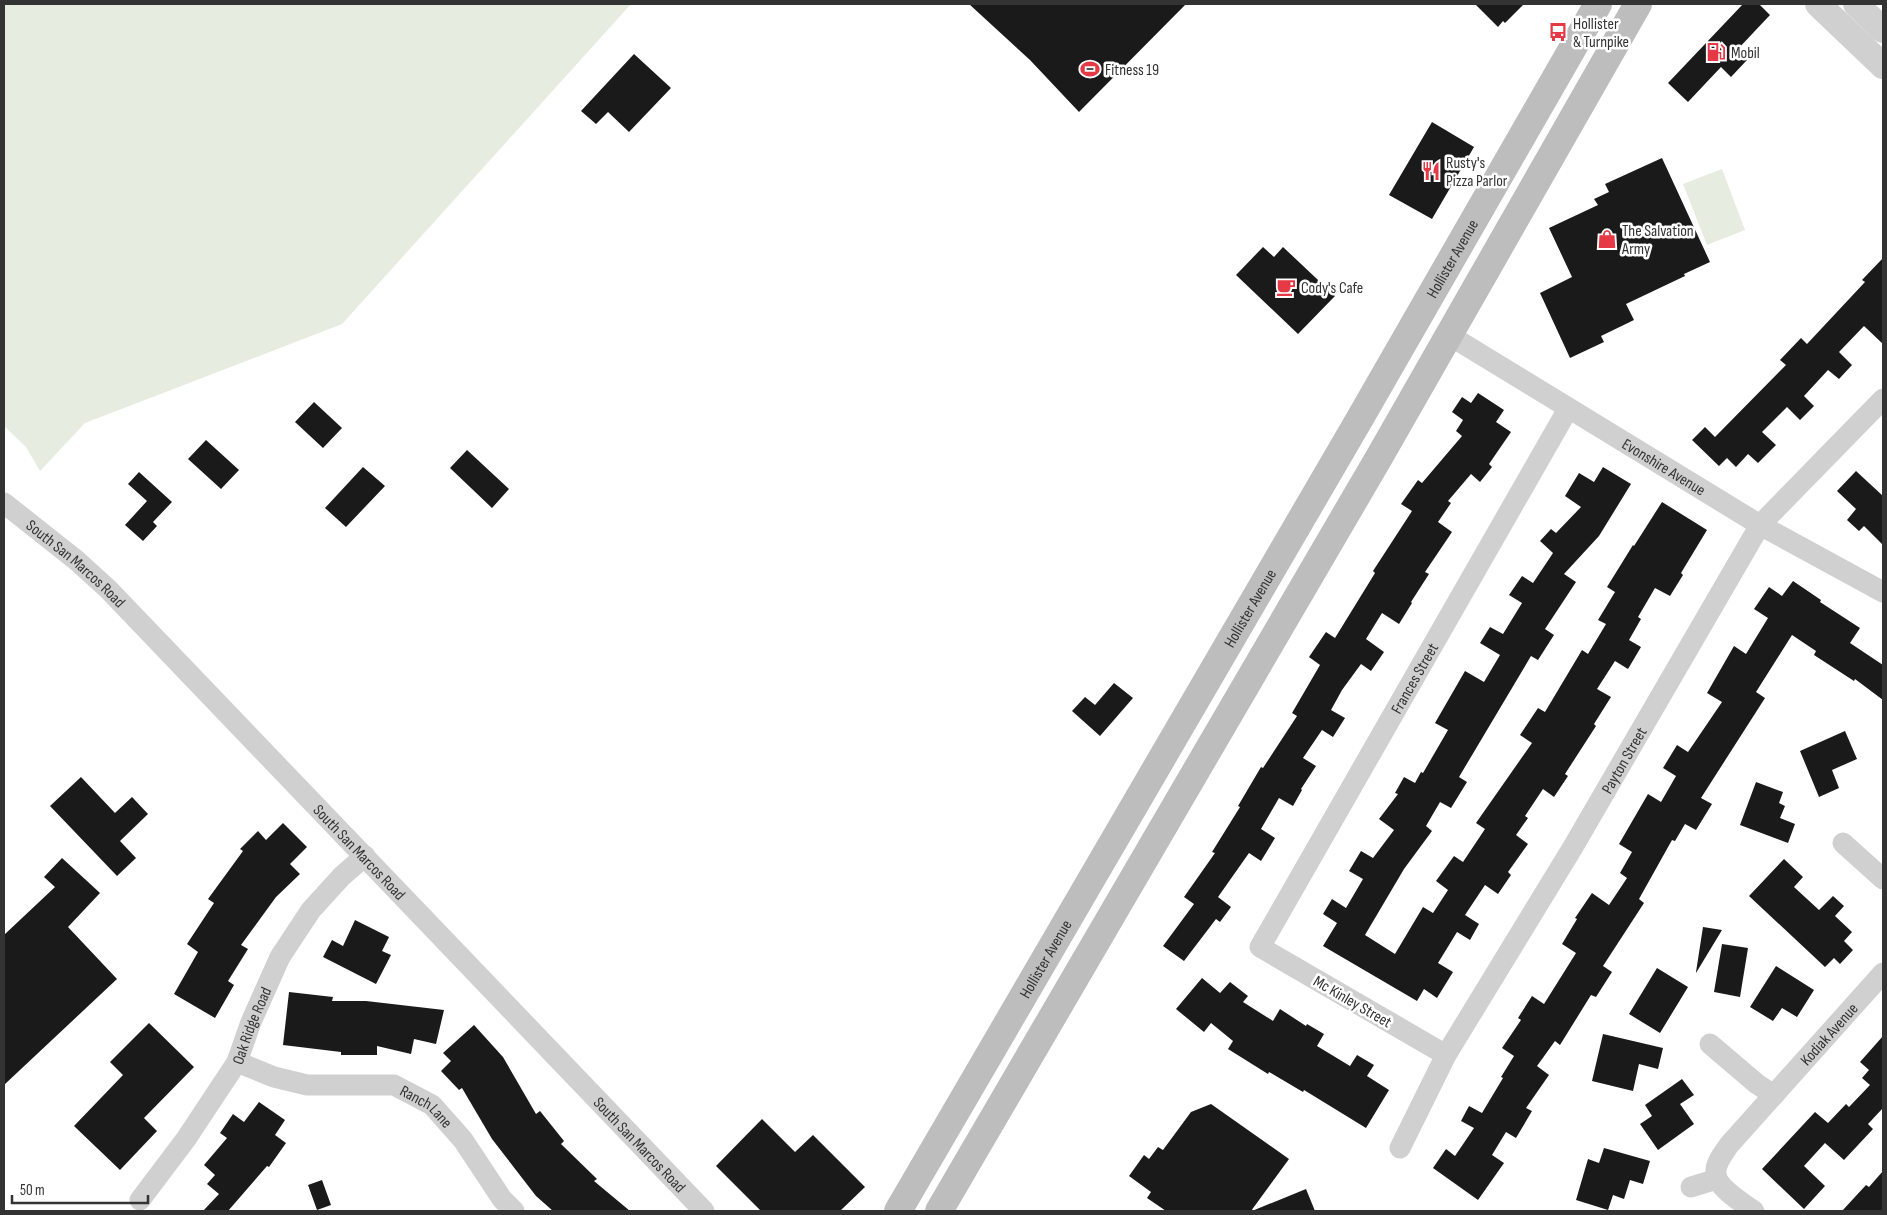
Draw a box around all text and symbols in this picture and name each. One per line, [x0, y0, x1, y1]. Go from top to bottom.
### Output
place label: Hollister & Turnpike [1573, 15, 1629, 52]
bus stop icon: Hollister & Turnpike [1547, 21, 1569, 43]
fuel station icon: Mobil [1705, 41, 1727, 63]
place label: Mobil [1731, 44, 1760, 63]
sports icon: Fitness 19 [1079, 58, 1101, 80]
place label: Fitness 19 [1105, 61, 1159, 80]
place label: Rusty's Pizza Parlor [1446, 154, 1508, 191]
restaurant icon: Rusty's Pizza Parlor [1420, 160, 1442, 182]
street label: Hollister Avenue [1423, 216, 1483, 302]
place label: The Salvation Army [1621, 222, 1694, 259]
shop icon: The Salvation Army [1596, 228, 1618, 250]
cafe icon: Cody's Cafe [1275, 276, 1297, 298]
place label: Cody's Cafe [1301, 279, 1363, 298]
street label: Evonshire Avenue [1618, 435, 1708, 500]
street label: South San Marcos Road [22, 516, 129, 612]
street label: Hollister Avenue [1221, 566, 1281, 651]
street label: Frances Street [1388, 640, 1443, 717]
street label: Payton Street [1598, 724, 1652, 797]
street label: South San Marcos Road [309, 801, 409, 905]
street label: Hollister Avenue [1016, 917, 1077, 1002]
street label: Mc Kinley Street [1310, 972, 1395, 1032]
street label: Oak Ridge Road [229, 984, 276, 1067]
street label: Kodiak Avenue [1797, 1000, 1863, 1070]
street label: Ranch Lane [396, 1082, 456, 1132]
street label: South San Marcos Road [589, 1094, 689, 1197]
scale bar [12, 1172, 149, 1204]
text: 50 m [20, 1181, 45, 1200]

